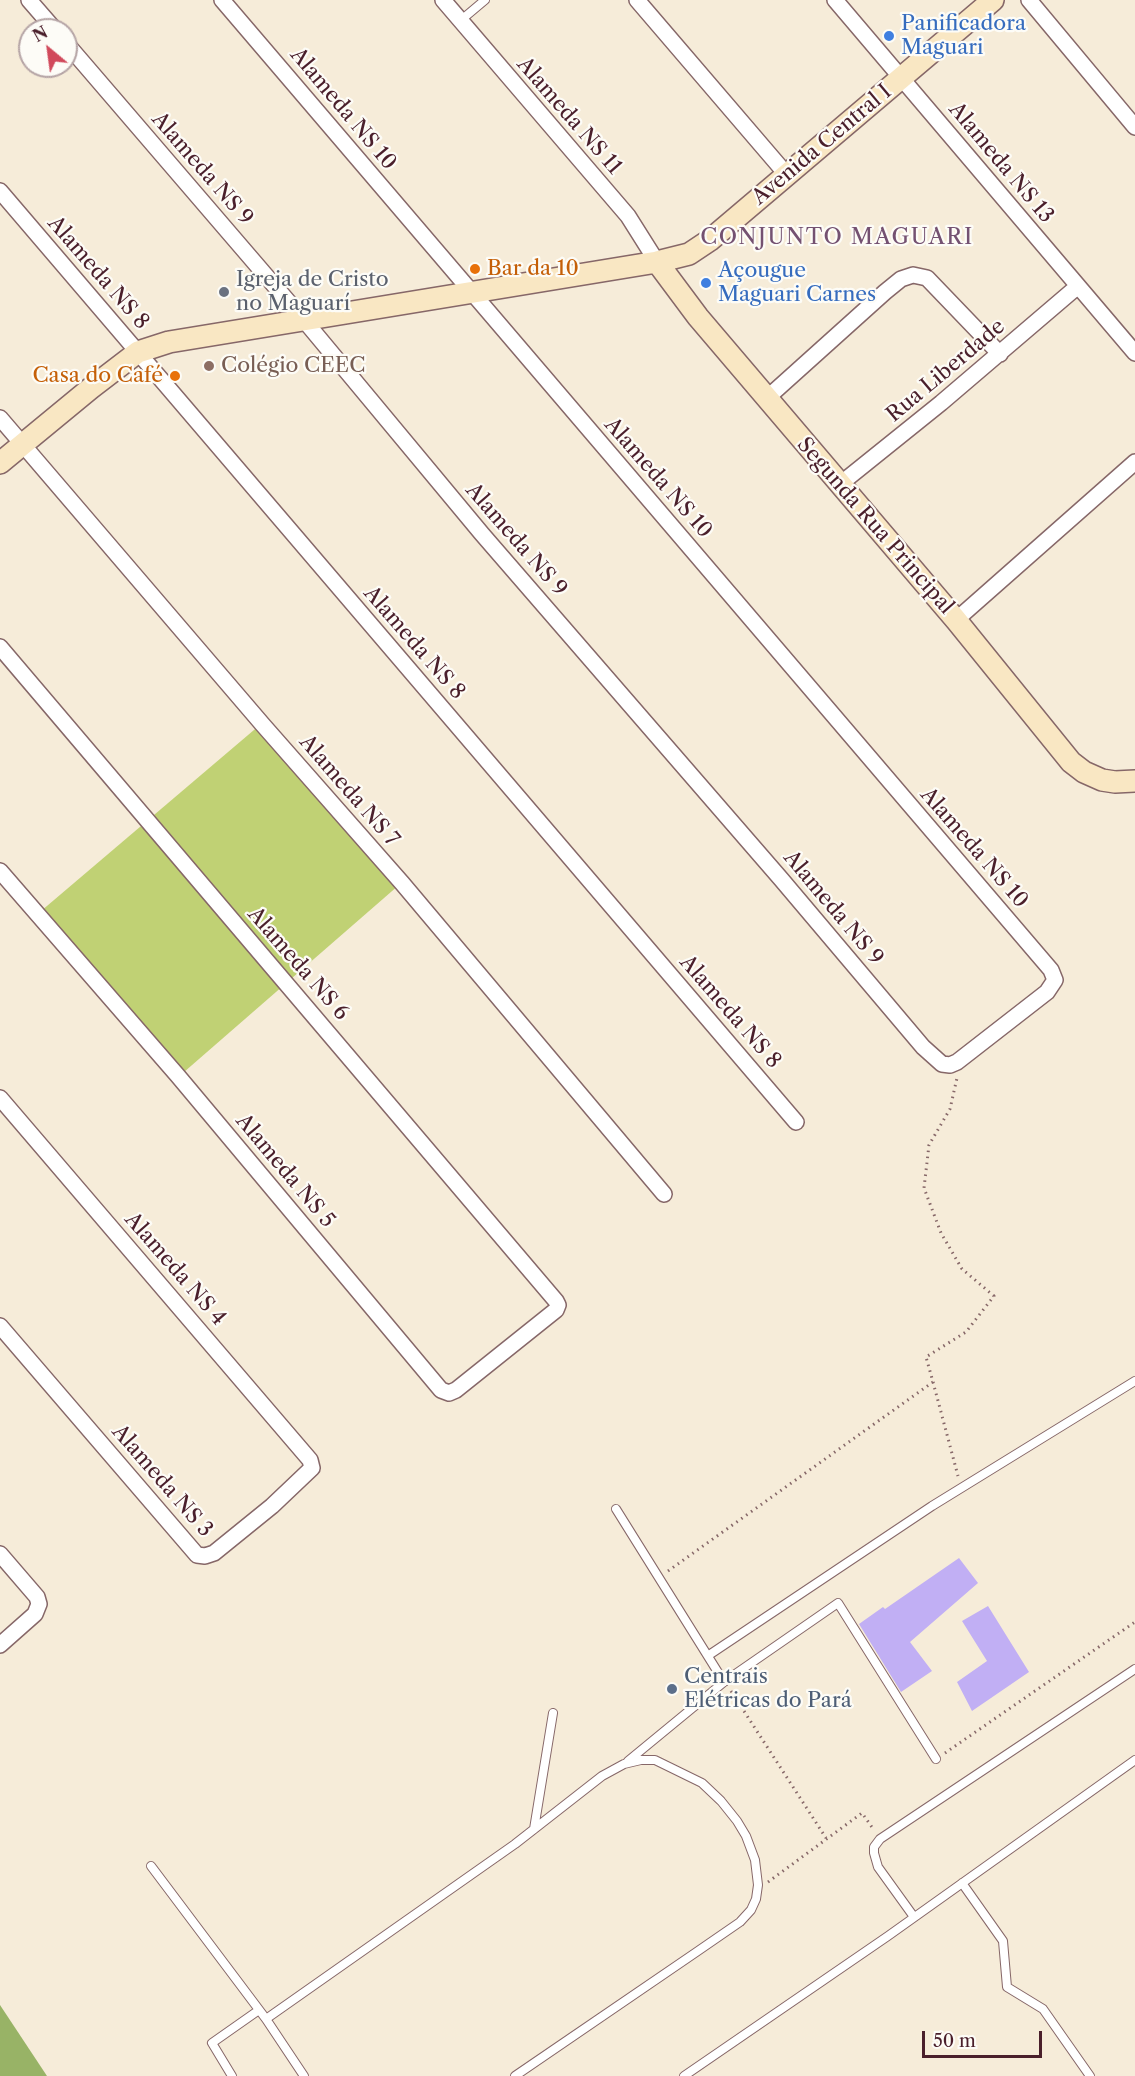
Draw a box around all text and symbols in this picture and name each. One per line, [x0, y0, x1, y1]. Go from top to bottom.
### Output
place label: Panificadora Maguari [901, 11, 1026, 61]
north arrow [18, 18, 78, 78]
text: N [29, 22, 51, 46]
marker: Panificadora Maguari [882, 29, 896, 43]
street label: Alameda NS 10 [285, 43, 401, 175]
street label: Alameda NS 11 [511, 52, 627, 180]
street label: Avenida Central I [747, 79, 897, 211]
street label: Alameda NS 13 [943, 98, 1059, 228]
street label: Alameda NS 9 [146, 107, 258, 231]
street label: Alameda NS 8 [42, 211, 154, 335]
district label: CONJUNTO MAGUARI [700, 225, 974, 251]
place label: Bar da 10 [487, 256, 579, 282]
place label: Açougue Maguari Carnes [718, 258, 876, 308]
marker: Bar da 10 [468, 262, 482, 276]
place label: Igreja de Cristo no Maguarí [236, 267, 389, 317]
marker: Açougue Maguari Carnes [699, 276, 713, 290]
marker: Igreja de Cristo no Maguarí [217, 285, 231, 299]
street label: Rua Liberdade [882, 314, 1010, 428]
place label: Colégio CEEC [221, 353, 365, 379]
marker: Colégio CEEC [202, 359, 216, 373]
place label: Casa do Café [32, 363, 163, 389]
marker: Casa do Café [168, 369, 182, 383]
street label: Alameda NS 10 [599, 413, 717, 543]
street label: Segunda Rua Principal [791, 433, 959, 619]
street label: Alameda NS 9 [460, 478, 572, 602]
street label: Alameda NS 8 [358, 581, 470, 705]
street label: Alameda NS 7 [294, 730, 404, 852]
street label: Alameda NS 10 [915, 783, 1033, 913]
street label: Alameda NS 9 [778, 846, 888, 970]
street label: Alameda NS 6 [242, 902, 354, 1026]
street label: Alameda NS 8 [674, 950, 786, 1074]
street label: Alameda NS 5 [230, 1109, 340, 1233]
street label: Alameda NS 4 [119, 1207, 231, 1331]
street label: Alameda NS 3 [106, 1420, 218, 1542]
place label: Centrais Elétricas do Pará [684, 1664, 852, 1714]
marker: Centrais Elétricas do Pará [665, 1682, 679, 1696]
scale bar [925, 2019, 1045, 2057]
text: 50 m [933, 2030, 976, 2052]

